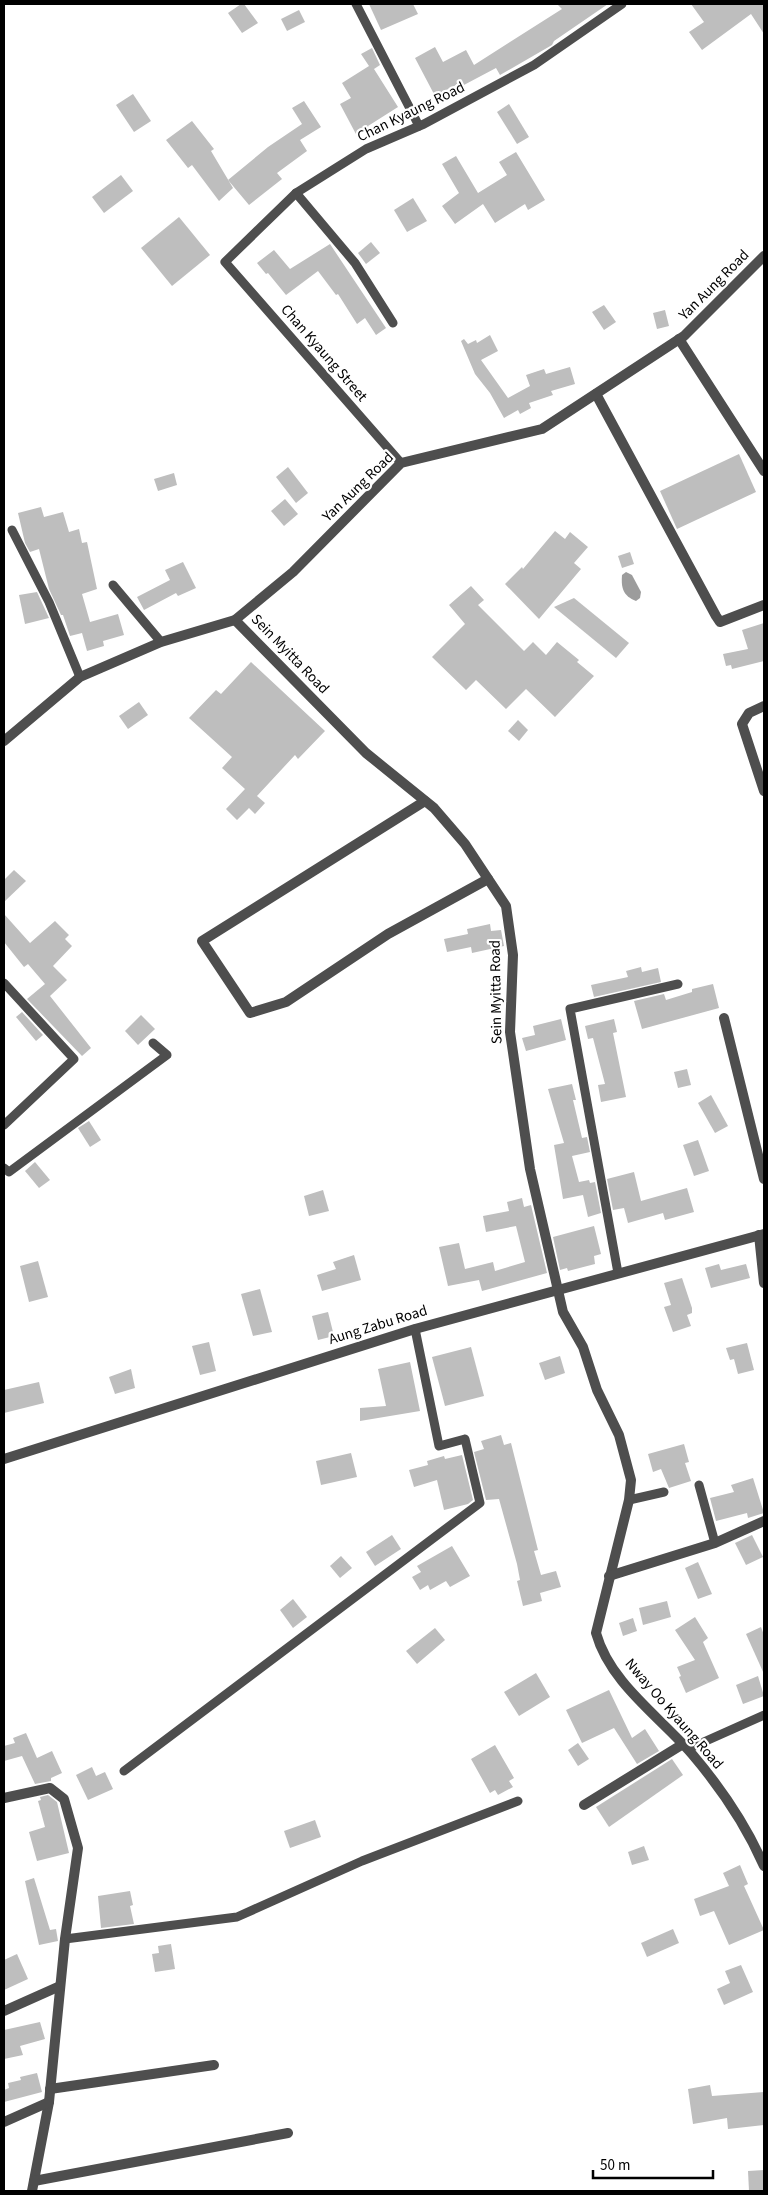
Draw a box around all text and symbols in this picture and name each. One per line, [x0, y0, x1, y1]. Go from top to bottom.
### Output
street label: Chan Kyaung Road [354, 77, 468, 147]
street label: Yan Aung Road [673, 245, 754, 326]
street label: Chan Kyaung Street [276, 300, 372, 406]
street label: Yan Aung Road [317, 447, 398, 527]
street label: Sein Myitta Road [246, 609, 334, 699]
street label: Sein Myitta Road [485, 940, 507, 1044]
street label: Aung Zabu Road [326, 1300, 430, 1350]
street label: Nway Oo Kyaung Road [620, 1654, 728, 1774]
scale bar [593, 2148, 713, 2180]
text: 50 m [600, 2155, 630, 2176]

